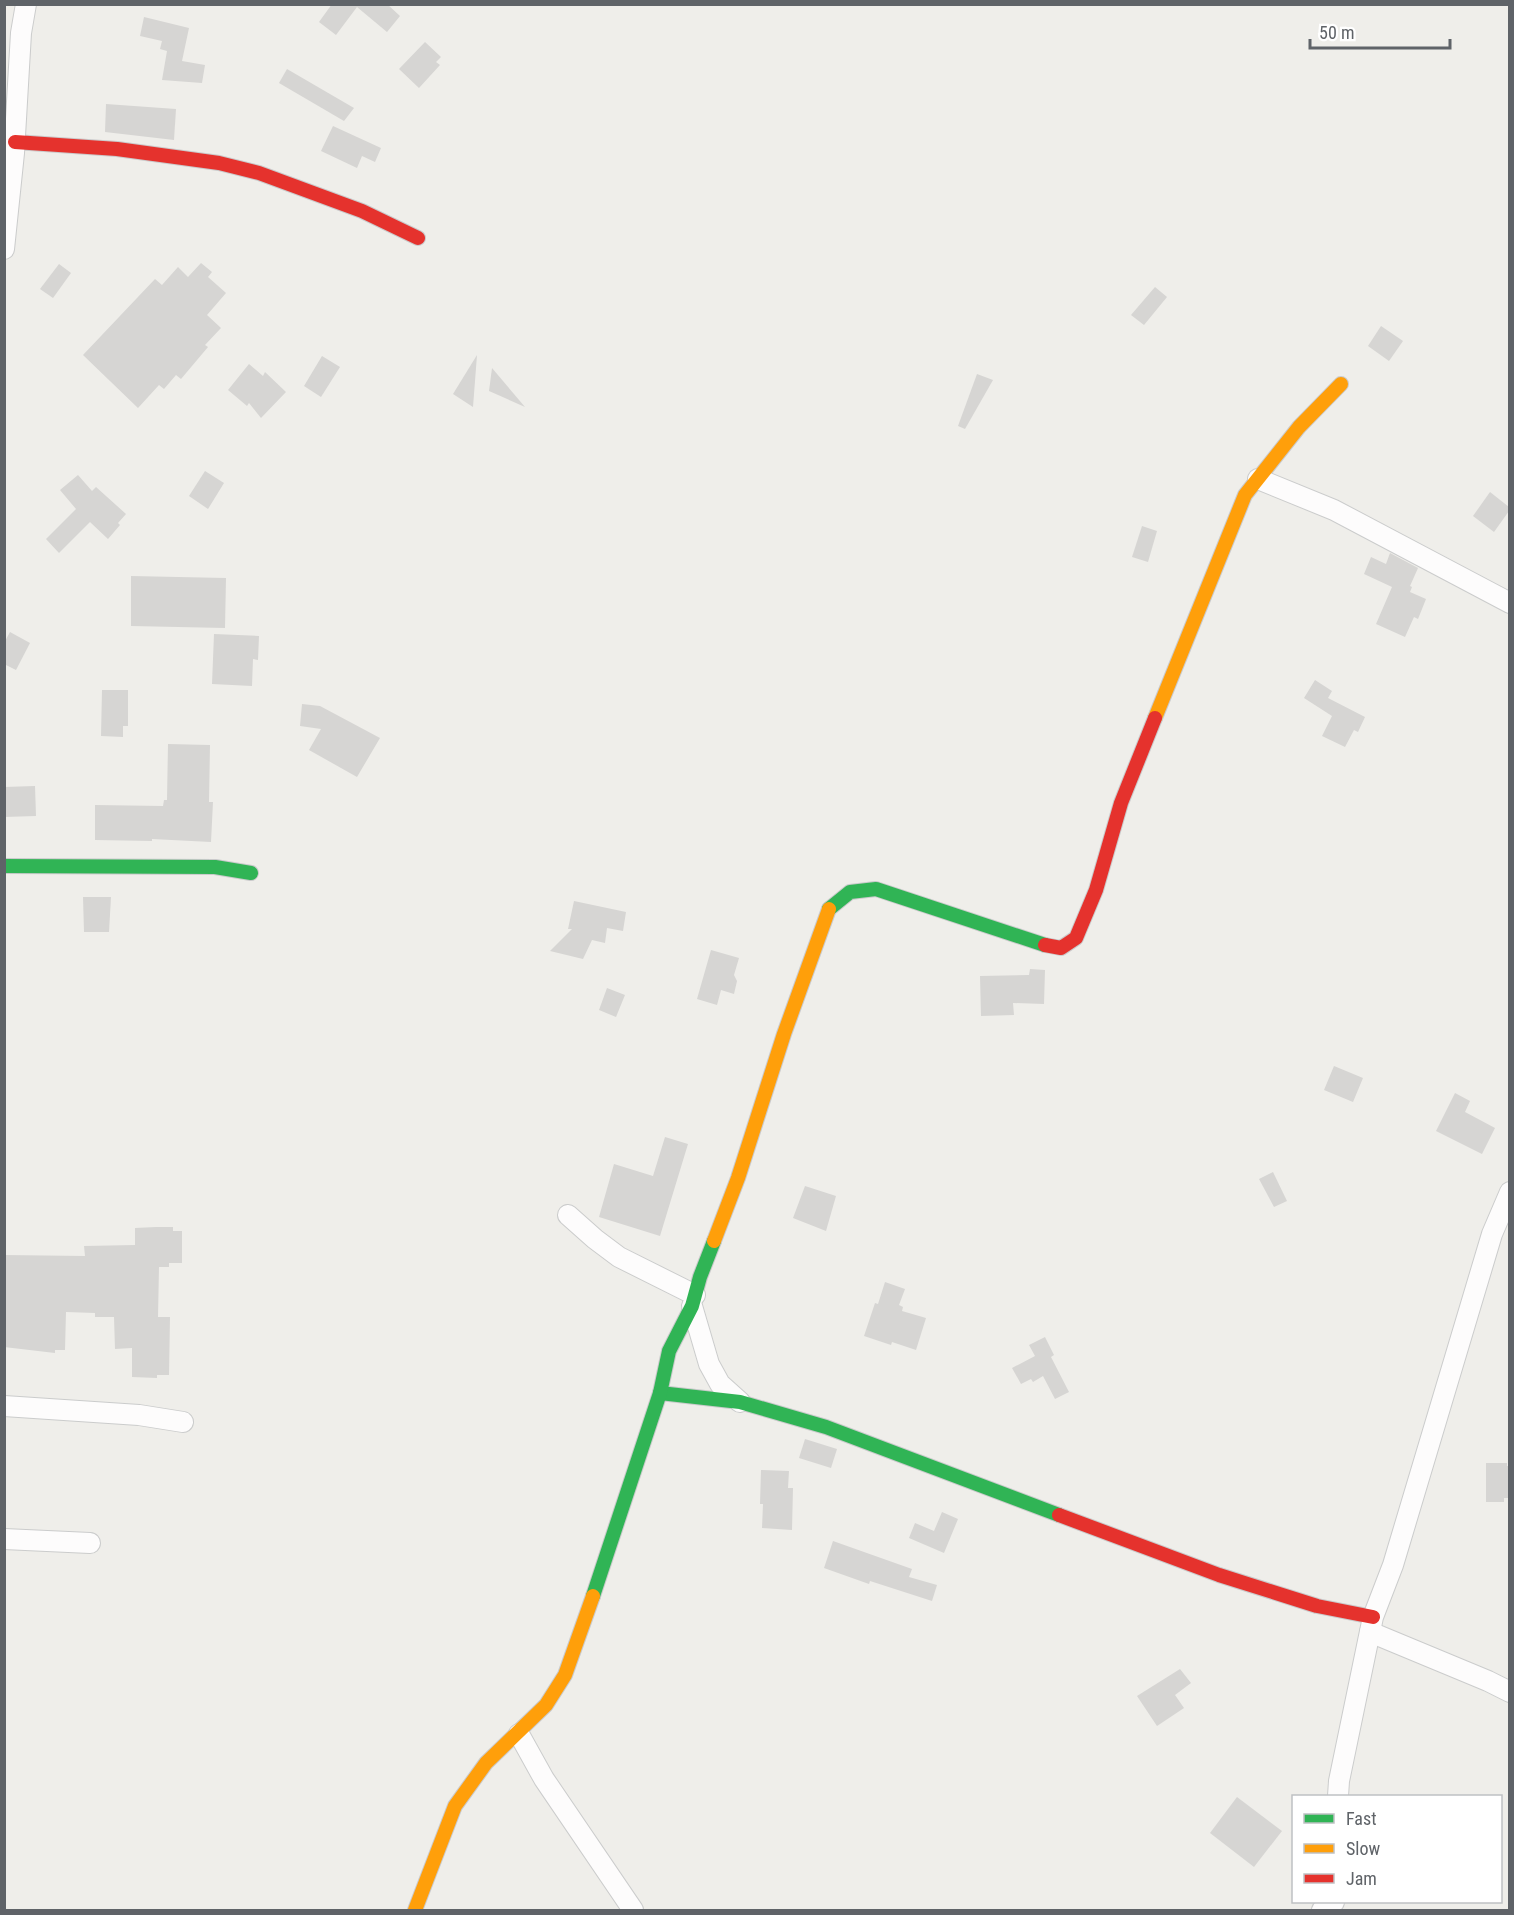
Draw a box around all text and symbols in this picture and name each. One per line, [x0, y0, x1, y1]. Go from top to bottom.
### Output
scale bar [1310, 12, 1450, 50]
text: 50 m [1319, 22, 1354, 43]
legend [1292, 1795, 1502, 1903]
text: Fast [1346, 1808, 1377, 1829]
text: Slow [1346, 1838, 1381, 1859]
text: Jam [1346, 1868, 1377, 1889]

